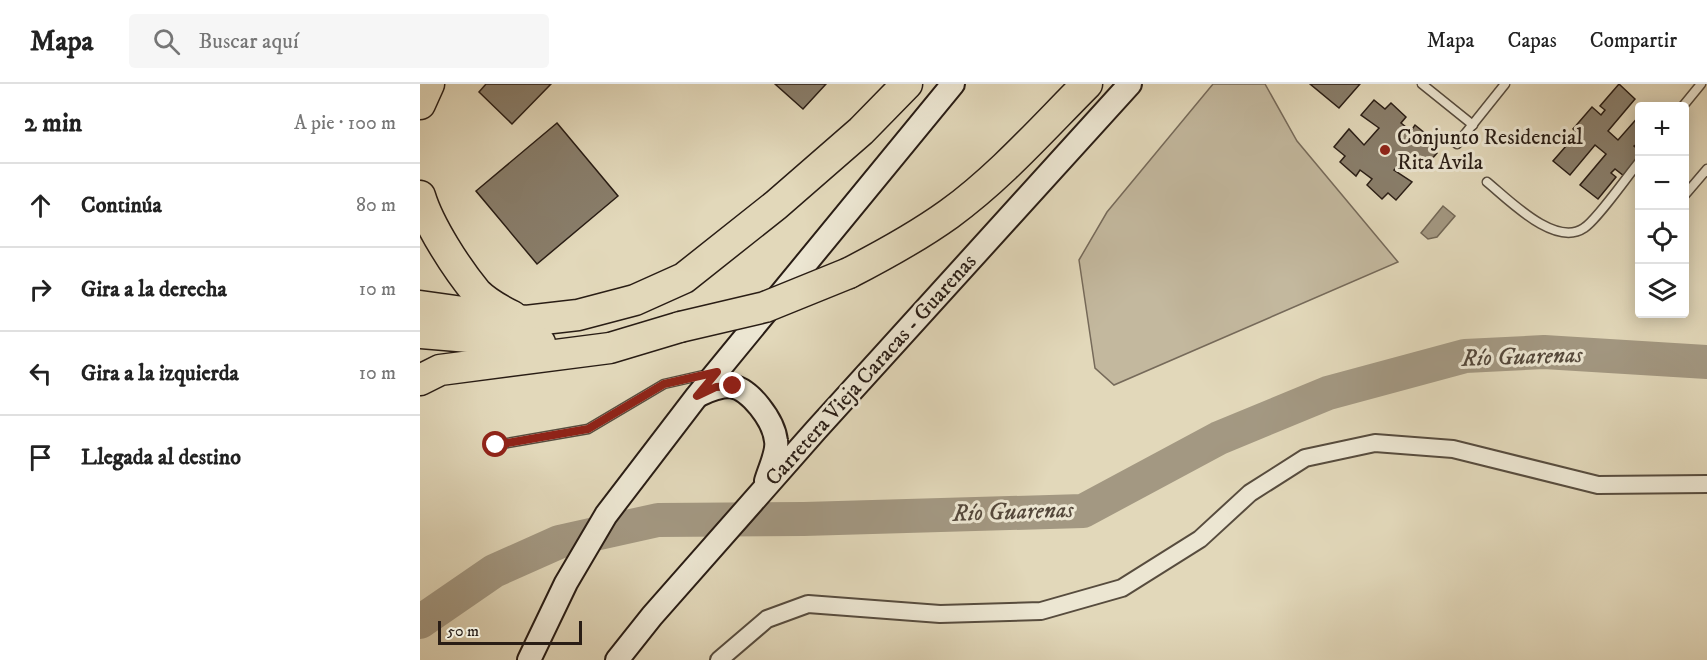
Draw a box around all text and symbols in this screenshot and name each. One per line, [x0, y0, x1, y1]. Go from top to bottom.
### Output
search box [129, 14, 549, 68]
text: Mapa [30, 24, 93, 59]
icon: search [150, 25, 183, 58]
text: Buscar aquí [198, 28, 299, 55]
text: Mapa [1427, 28, 1474, 54]
text: Capas [1507, 28, 1557, 54]
text: Compartir [1590, 28, 1677, 54]
map controls [1635, 102, 1689, 318]
button: + [1635, 102, 1689, 156]
text: 2 min [24, 107, 82, 140]
text: A pie · 100 m [294, 111, 396, 136]
place label: Conjunto Residencial Rita Avila [1397, 124, 1583, 176]
marker: Conjunto Residencial Rita Avila [1378, 143, 1392, 157]
button: − [1635, 156, 1689, 210]
icon: ahead [24, 189, 57, 222]
text: Continúa [81, 192, 162, 219]
text: 80 m [356, 193, 396, 218]
button: locate [1635, 210, 1689, 264]
street label: Carretera Vieja Caracas - Guarenas [760, 249, 982, 491]
button: layers [1635, 264, 1689, 318]
icon: right [24, 273, 57, 306]
text: Gira a la derecha [81, 276, 227, 303]
text: 10 m [359, 277, 396, 302]
water label: Río Guarenas [1460, 340, 1584, 374]
icon: left [24, 357, 57, 390]
text: Gira a la izquierda [81, 360, 239, 387]
text: 10 m [359, 361, 396, 386]
route end [719, 372, 745, 398]
route start [482, 431, 508, 457]
icon: arrive [24, 441, 57, 474]
text: Llegada al destino [81, 444, 241, 471]
water label: Río Guarenas [951, 495, 1075, 529]
scale bar [438, 618, 582, 646]
text: 50 m [447, 621, 479, 641]

